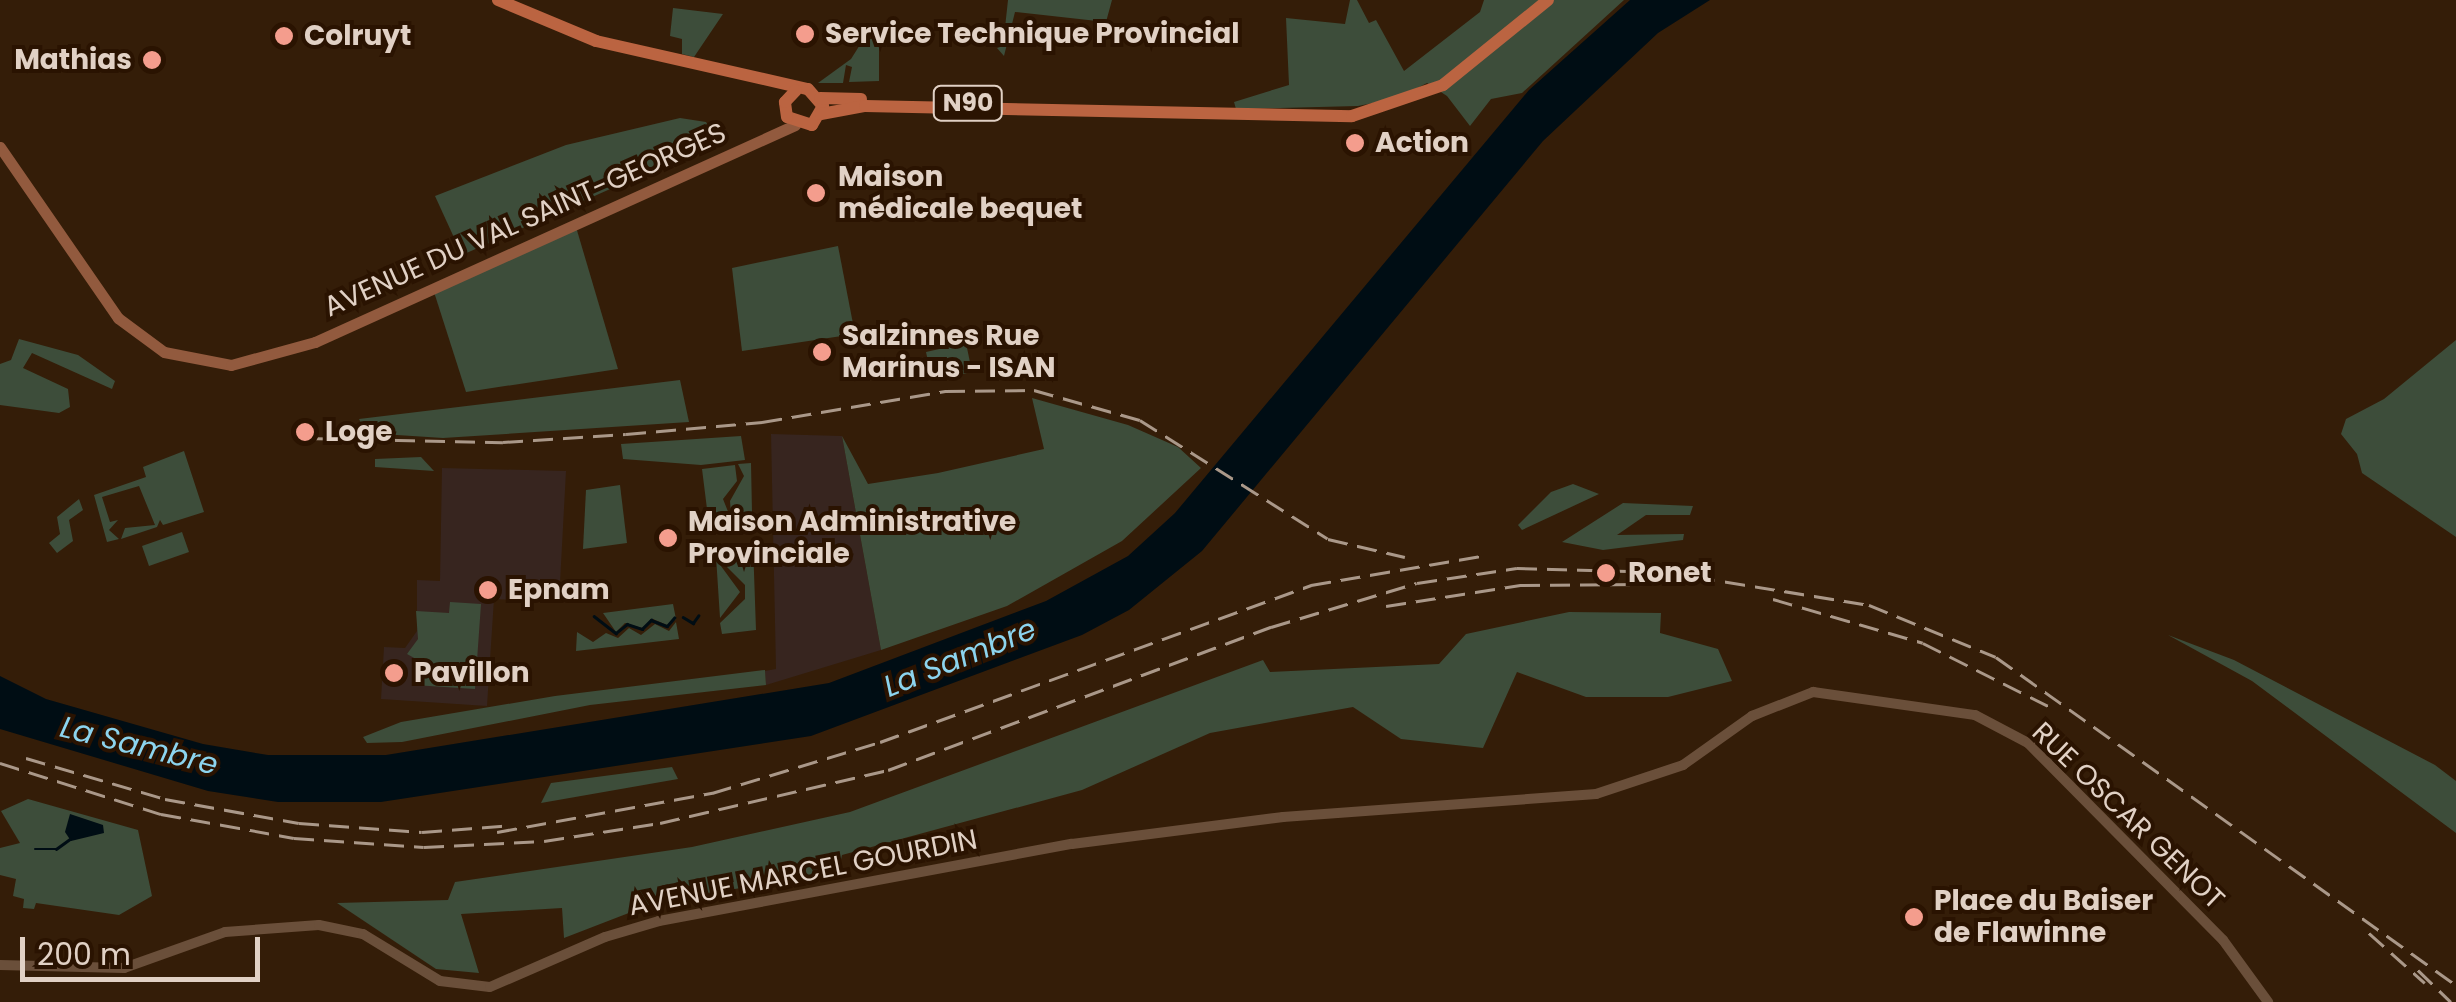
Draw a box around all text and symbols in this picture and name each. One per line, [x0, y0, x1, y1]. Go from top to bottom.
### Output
place label: Service Technique Provincial [825, 17, 1240, 51]
place label: Colruyt [304, 19, 411, 53]
marker: Service Technique Provincial [794, 23, 816, 45]
marker: Colruyt [273, 25, 295, 47]
place label: Mathias [14, 43, 132, 77]
marker: Mathias [141, 49, 163, 71]
road number: N90 [930, 83, 1006, 123]
street label: AVENUE DU VAL SAINT-GEORGES [319, 116, 731, 324]
place label: Action [1375, 126, 1469, 160]
marker: Action [1344, 132, 1366, 154]
place label: Maison médicale bequet [838, 160, 1082, 226]
marker: Maison médicale bequet [803, 180, 829, 206]
place label: Salzinnes Rue Marinus - ISAN [842, 319, 1056, 385]
marker: Salzinnes Rue Marinus - ISAN [811, 341, 833, 363]
place label: Loge [325, 415, 392, 449]
marker: Loge [294, 421, 316, 443]
place label: Maison Administrative Provinciale [688, 505, 1016, 571]
marker: Maison Administrative Provinciale [657, 527, 679, 549]
place label: Ronet [1628, 556, 1712, 590]
marker: Ronet [1593, 560, 1619, 586]
place label: Epnam [508, 573, 610, 607]
marker: Epnam [477, 579, 499, 601]
water label: La Sambre [879, 611, 1041, 705]
place label: Pavillon [414, 656, 529, 690]
marker: Pavillon [383, 662, 405, 684]
water label: La Sambre [57, 709, 221, 783]
street label: RUE OSCAR GENOT [2025, 716, 2231, 916]
street label: AVENUE MARCEL GOURDIN [626, 823, 980, 923]
place label: Place du Baiser de Flawinne [1934, 884, 2153, 950]
marker: Place du Baiser de Flawinne [1903, 906, 1925, 928]
scale bar [25, 917, 265, 979]
text: 200 m [37, 933, 131, 976]

